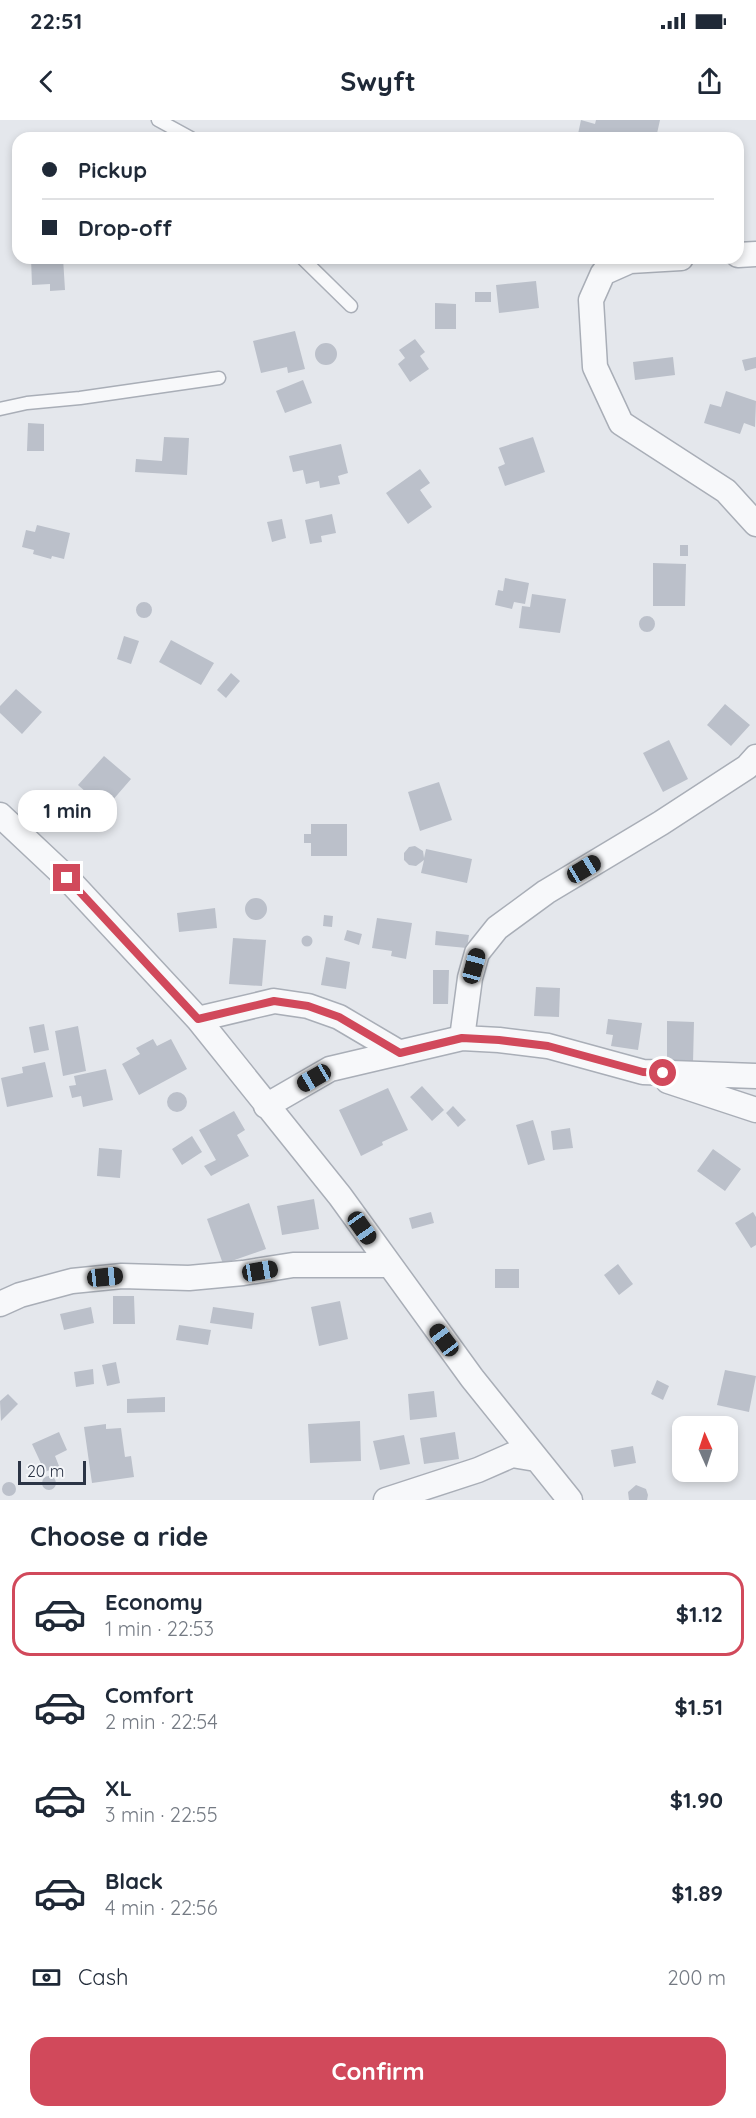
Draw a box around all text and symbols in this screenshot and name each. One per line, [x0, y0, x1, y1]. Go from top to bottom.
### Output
text: 22:51 [30, 7, 82, 35]
text: Swyft [340, 64, 416, 98]
icon: back [30, 65, 63, 98]
icon: share [693, 65, 726, 98]
text: Pickup [78, 156, 147, 184]
text: Drop-off [78, 214, 172, 242]
callout: 1 min [17, 791, 116, 833]
text: 1 min [43, 798, 92, 823]
car [564, 852, 604, 886]
route end [53, 864, 80, 891]
car [461, 946, 487, 986]
route start [649, 1059, 676, 1086]
car [294, 1061, 334, 1095]
car [344, 1208, 380, 1248]
car [241, 1259, 279, 1283]
car [86, 1266, 124, 1288]
car [426, 1320, 462, 1360]
north arrow [672, 1416, 738, 1482]
map controls [672, 1416, 738, 1482]
scale bar [18, 1458, 86, 1486]
text: 20 m [27, 1461, 64, 1481]
text: Choose a ride [30, 1519, 208, 1553]
icon: car [33, 1587, 87, 1641]
text: Economy [105, 1588, 203, 1616]
text: $1.12 [676, 1600, 723, 1628]
text: 1 min · 22:53 [105, 1616, 214, 1641]
icon: car [33, 1680, 87, 1734]
text: Comfort [105, 1681, 194, 1709]
text: $1.51 [675, 1693, 723, 1721]
text: 2 min · 22:54 [105, 1709, 218, 1734]
icon: car [33, 1773, 87, 1827]
text: XL [105, 1774, 132, 1802]
text: $1.90 [670, 1786, 723, 1814]
text: 3 min · 22:55 [105, 1802, 218, 1827]
icon: car [33, 1866, 87, 1920]
text: Black [105, 1867, 163, 1895]
text: $1.89 [671, 1879, 723, 1907]
text: 4 min · 22:56 [105, 1895, 217, 1920]
icon: cash [30, 1961, 63, 1994]
text: Cash [78, 1963, 129, 1991]
text: 200 m [667, 1965, 726, 1990]
button: Confirm [30, 2037, 726, 2106]

